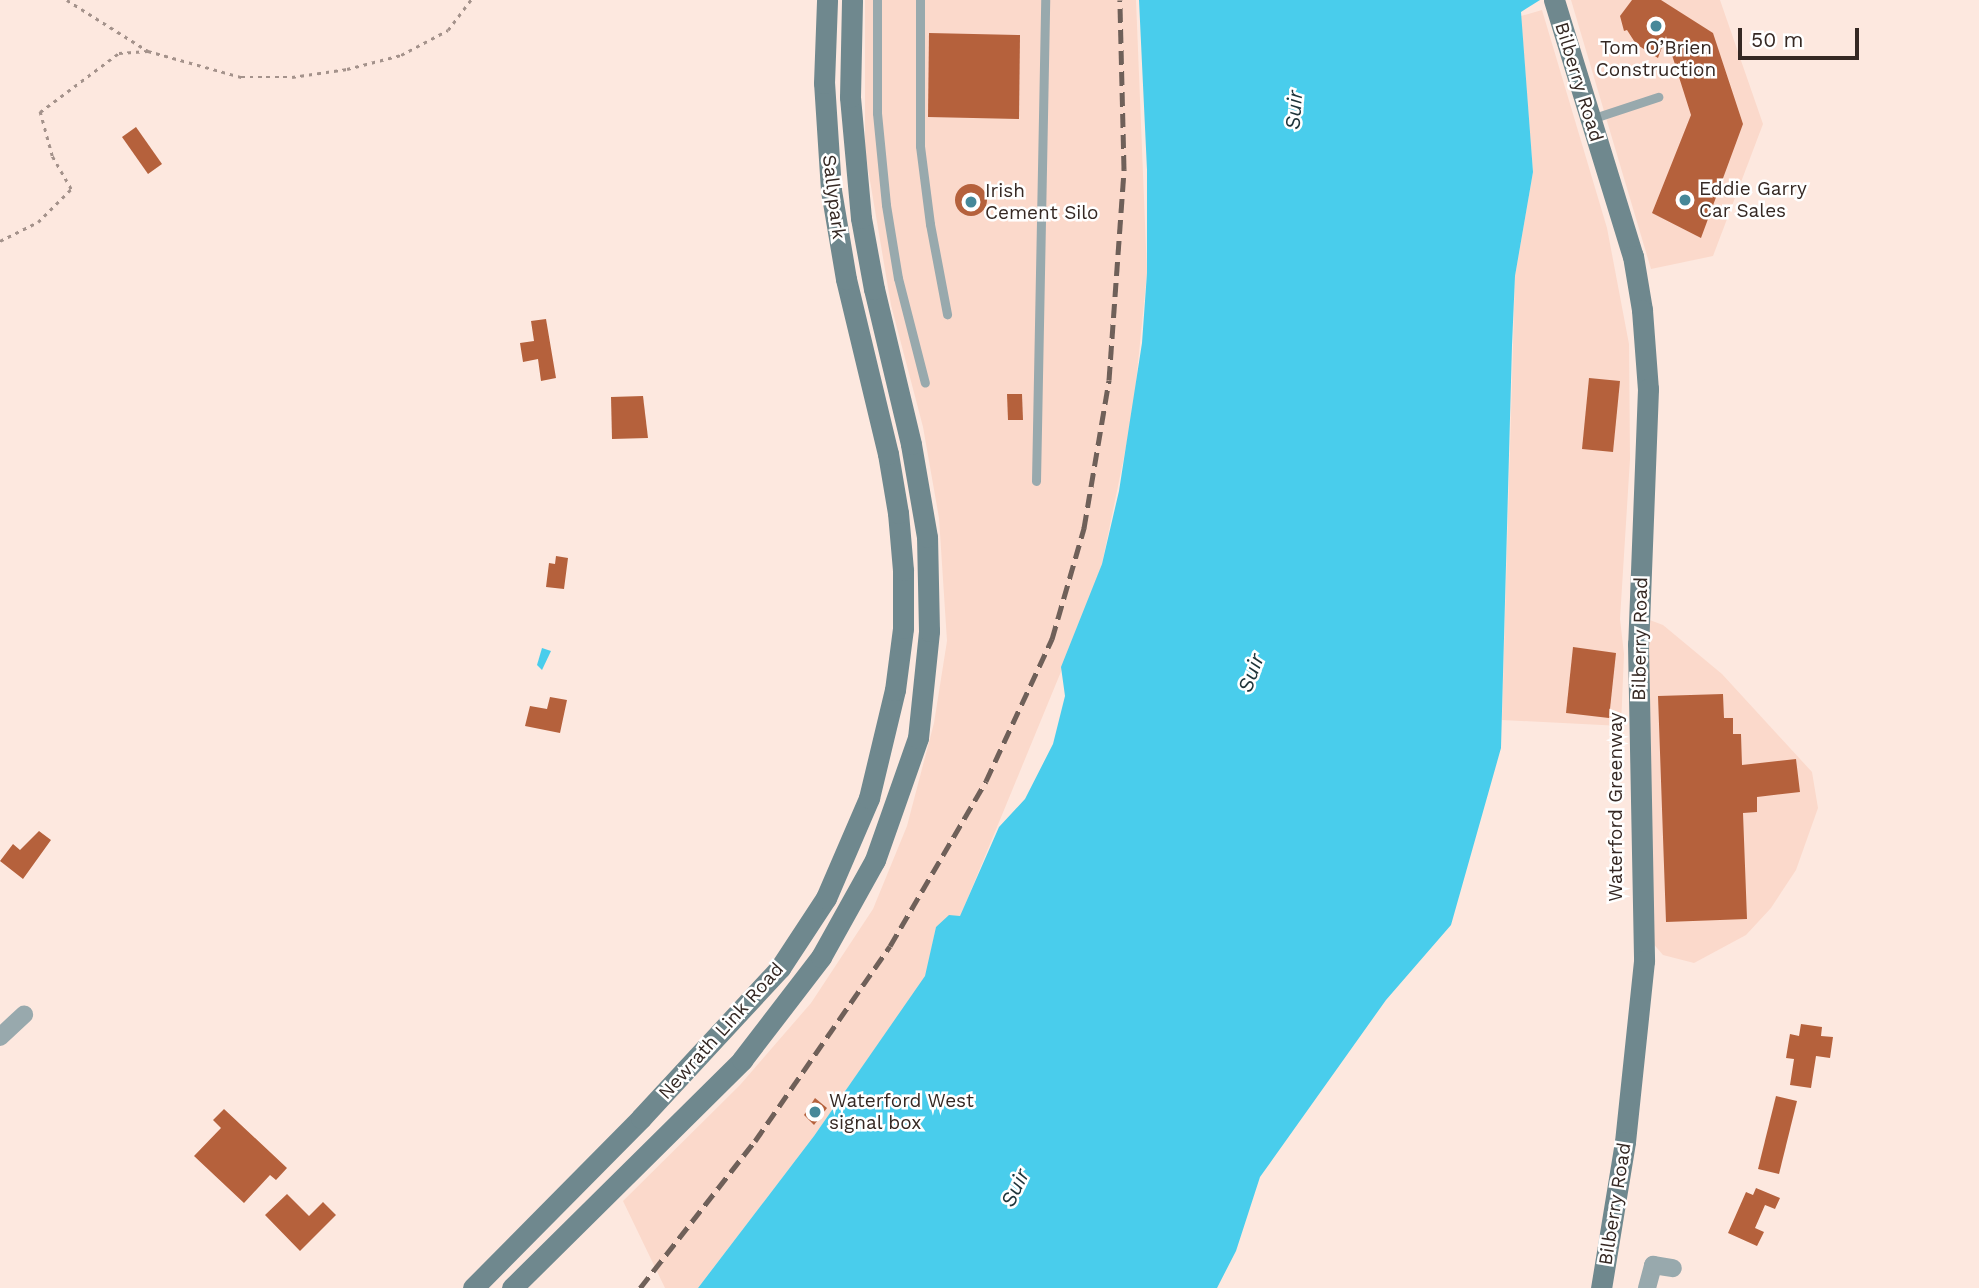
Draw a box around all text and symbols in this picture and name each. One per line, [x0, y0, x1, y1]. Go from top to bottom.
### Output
scale bar [1741, 14, 1862, 58]
marker: Tom O’Brien Construction [1648, 18, 1664, 34]
street label: Bilberry Road [1550, 19, 1608, 145]
text: 50 m [1751, 27, 1803, 52]
place label: Tom O’Brien Construction [1596, 37, 1716, 81]
water label: Suir [1280, 89, 1308, 131]
street label: Sallypark [818, 153, 850, 241]
place label: Eddie Garry Car Sales [1699, 178, 1807, 222]
place label: Irish Cement Silo [985, 180, 1098, 224]
marker: Eddie Garry Car Sales [1677, 192, 1693, 208]
marker: Irish Cement Silo [963, 194, 979, 210]
street label: Bilberry Road [1628, 577, 1652, 701]
water label: Suir [1232, 650, 1270, 696]
street label: Waterford Greenway [1605, 712, 1627, 902]
street label: Newrath Link Road [654, 958, 788, 1104]
place label: Waterford West signal box [829, 1090, 975, 1134]
marker: Waterford West signal box [807, 1104, 823, 1120]
street label: Bilberry Road [1594, 1141, 1636, 1267]
water label: Suir [995, 1165, 1035, 1211]

